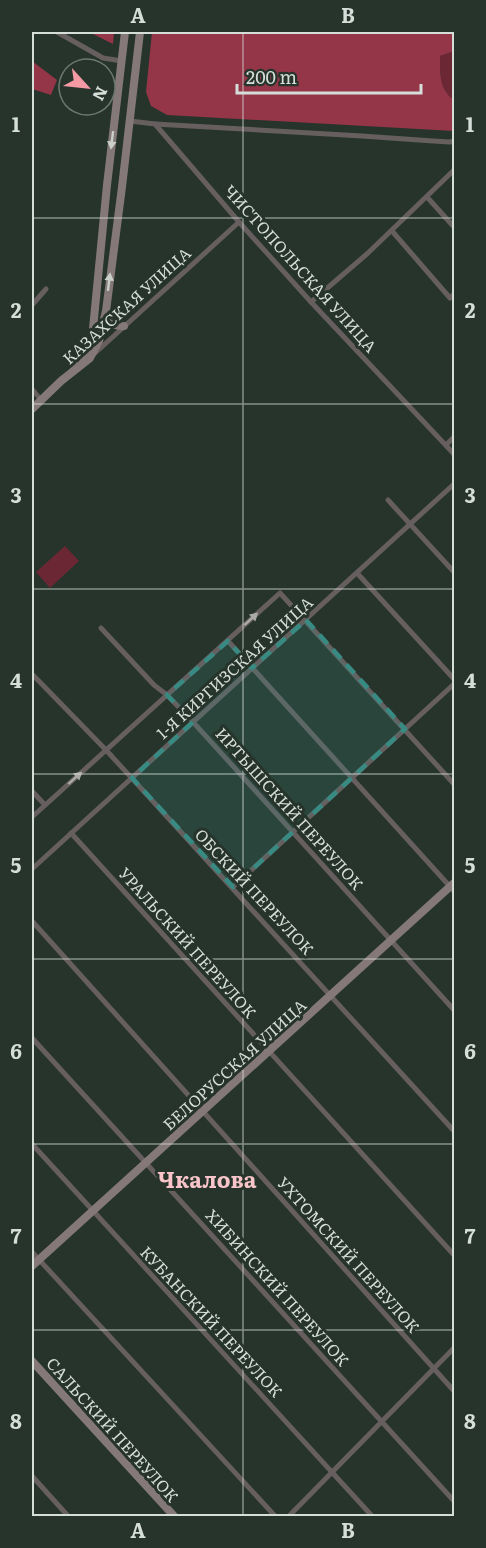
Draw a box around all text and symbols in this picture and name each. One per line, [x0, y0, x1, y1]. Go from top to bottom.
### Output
text: A [130, 0, 146, 29]
text: B [341, 0, 355, 29]
north arrow [57, 57, 117, 117]
scale bar [237, 57, 422, 95]
text: 200 m [246, 63, 297, 90]
text: N [88, 83, 115, 106]
text: 1 [12, 108, 20, 138]
text: 1 [466, 108, 474, 138]
one-way arrow [108, 131, 117, 150]
street label: ЧИСТОПОЛЬСКАЯ УЛИЦА [219, 179, 383, 357]
street label: КАЗАХСКАЯ УЛИЦА [56, 241, 196, 369]
one-way arrow [105, 273, 114, 292]
text: 2 [11, 294, 22, 324]
text: 2 [465, 294, 476, 324]
text: 3 [10, 479, 22, 509]
text: 3 [464, 479, 476, 509]
street label: 1-Я КИРГИЗСКАЯ УЛИЦА [150, 590, 318, 744]
one-way arrow [243, 613, 258, 626]
text: 4 [10, 664, 22, 694]
text: 4 [464, 664, 476, 694]
street label: ИРТЫШСКИЙ ПЕРЕУЛОК [211, 722, 370, 895]
one-way arrow [67, 772, 82, 785]
street label: ОБСКИЙ ПЕРЕУЛОК [190, 823, 320, 960]
text: 5 [11, 849, 22, 879]
text: 5 [465, 849, 476, 879]
street label: УРАЛЬСКИЙ ПЕРЕУЛОК [114, 861, 263, 1023]
street label: БЕЛОРУССКАЯ УЛИЦА [157, 993, 311, 1135]
text: 6 [10, 1035, 22, 1065]
text: 6 [464, 1035, 476, 1065]
district label: Чкалова [158, 1162, 257, 1195]
street label: УХТОМСКИЙ ПЕРЕУЛОК [272, 1171, 426, 1338]
street label: ХИБИНСКИЙ ПЕРЕУЛОК [201, 1203, 355, 1371]
text: 7 [11, 1220, 22, 1250]
text: 7 [465, 1220, 476, 1250]
street label: КУБАНСКИЙ ПЕРЕУЛОК [135, 1240, 289, 1402]
street label: САЛЬСКИЙ ПЕРЕУЛОК [41, 1351, 185, 1507]
text: 8 [10, 1405, 22, 1435]
text: 8 [464, 1405, 476, 1435]
text: A [130, 1514, 146, 1544]
text: B [341, 1514, 355, 1544]

